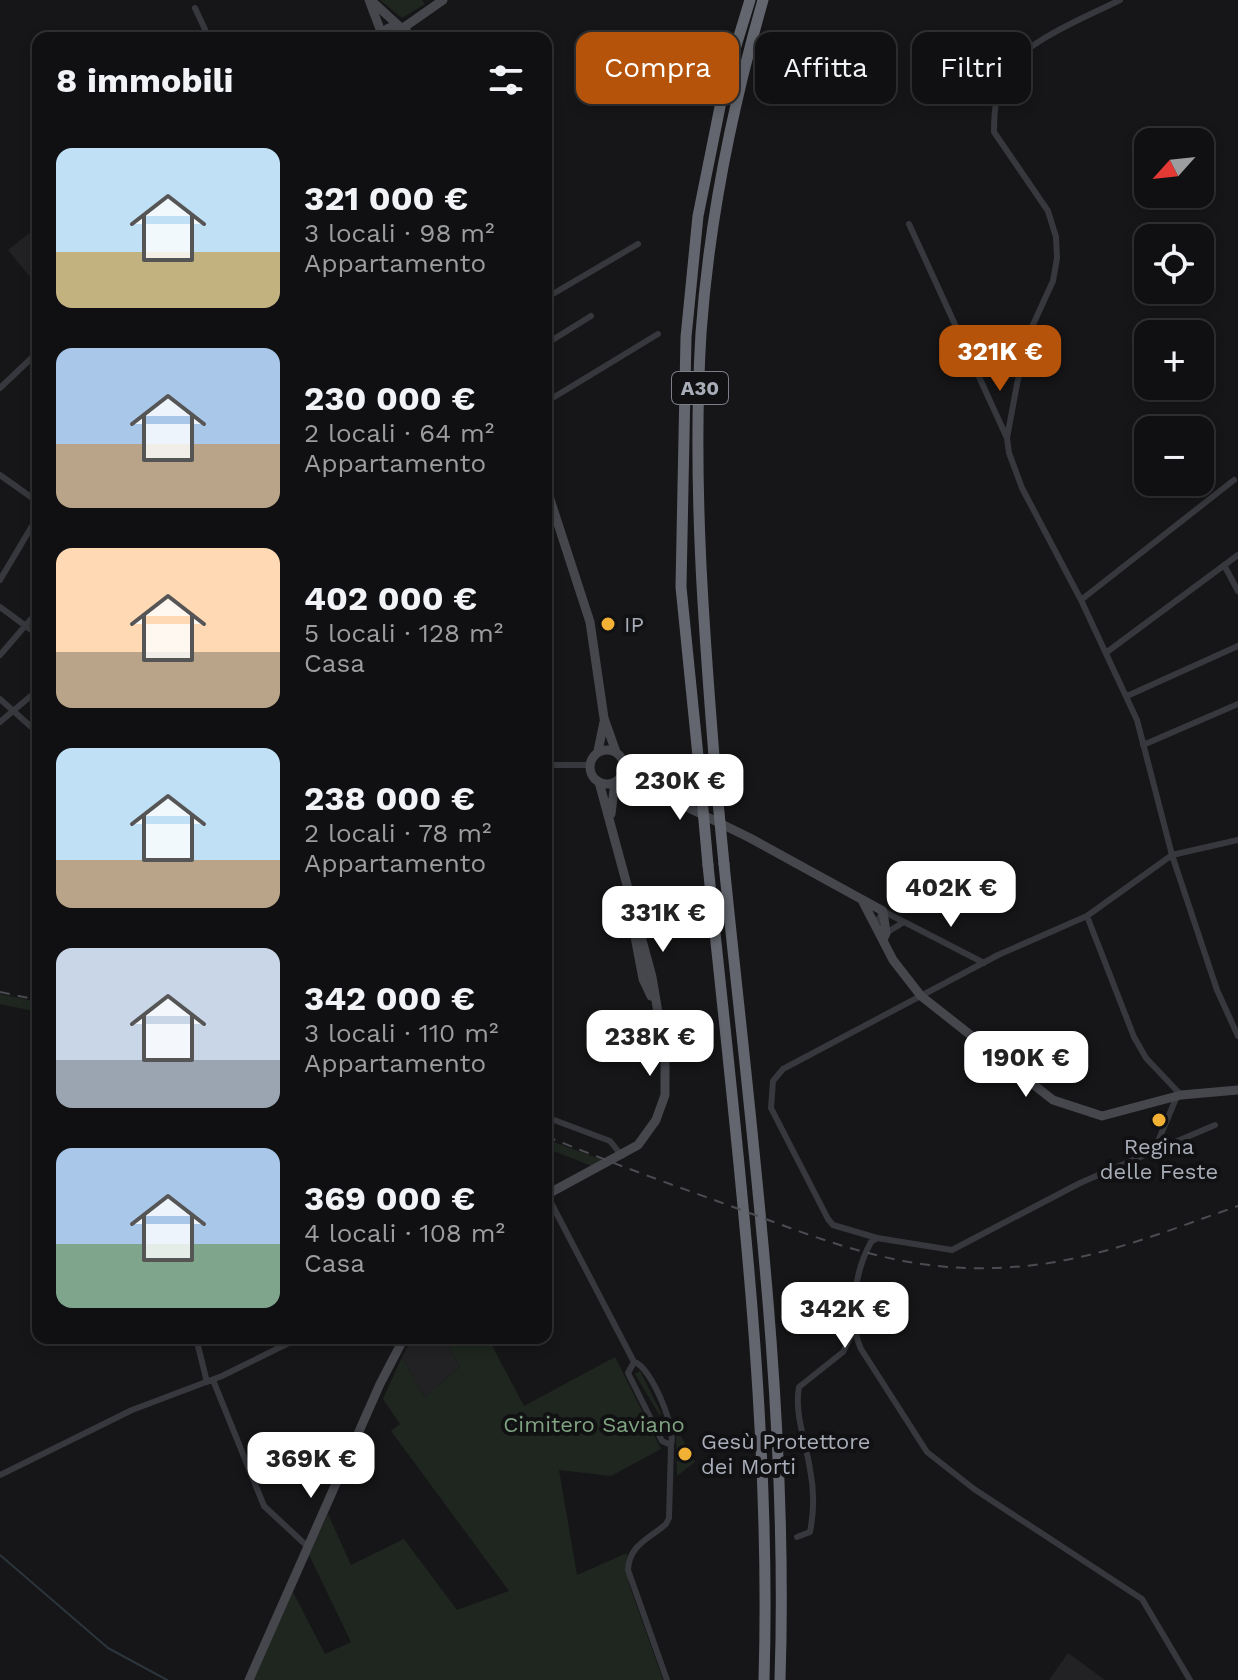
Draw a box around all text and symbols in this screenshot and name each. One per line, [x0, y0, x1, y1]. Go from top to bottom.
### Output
chip: Compra [576, 32, 739, 104]
chip: Affitta [755, 32, 896, 104]
chip: Filtri [912, 32, 1031, 104]
icon: filters [484, 58, 528, 102]
text: 8 immobili [56, 60, 234, 100]
north arrow [1134, 128, 1214, 208]
map controls [1134, 128, 1214, 496]
text: 321 000 € [304, 178, 468, 218]
icon: home [120, 180, 216, 276]
text: 3 locali · 98 m² [304, 218, 495, 248]
button: locate [1134, 224, 1214, 304]
text: Appartamento [304, 248, 486, 278]
button: + [1134, 320, 1214, 400]
pin: 321K € [935, 325, 1065, 393]
text: 321K € [957, 336, 1043, 366]
road number: A30 [672, 372, 728, 404]
text: 230 000 € [304, 378, 475, 418]
icon: home [120, 380, 216, 476]
button: − [1134, 416, 1214, 496]
text: 2 locali · 64 m² [304, 418, 494, 448]
text: Appartamento [304, 448, 486, 478]
text: 402 000 € [304, 578, 477, 618]
icon: home [120, 580, 216, 676]
place label: IP [624, 612, 644, 637]
marker: IP [599, 615, 617, 633]
text: 5 locali · 128 m² [304, 618, 503, 648]
text: Casa [304, 648, 365, 678]
pin: 230K € [615, 754, 745, 822]
text: 230K € [634, 765, 726, 795]
text: 238 000 € [304, 778, 475, 818]
icon: home [120, 780, 216, 876]
text: 2 locali · 78 m² [304, 818, 492, 848]
text: Appartamento [304, 848, 486, 878]
pin: 402K € [886, 861, 1016, 929]
text: 402K € [905, 872, 997, 902]
pin: 331K € [598, 886, 728, 954]
text: 331K € [620, 897, 706, 927]
text: 342 000 € [304, 978, 475, 1018]
icon: home [120, 980, 216, 1076]
pin: 238K € [585, 1010, 715, 1078]
text: 3 locali · 110 m² [304, 1018, 498, 1048]
text: 238K € [605, 1021, 695, 1051]
pin: 190K € [961, 1031, 1091, 1099]
text: 190K € [982, 1042, 1070, 1072]
text: Appartamento [304, 1048, 486, 1078]
marker: Regina delle Feste [1150, 1111, 1168, 1129]
place label: Regina delle Feste [1100, 1134, 1218, 1184]
text: 369 000 € [304, 1178, 475, 1218]
icon: home [120, 1180, 216, 1276]
text: 4 locali · 108 m² [304, 1218, 505, 1248]
text: Casa [304, 1248, 365, 1278]
pin: 342K € [780, 1282, 910, 1350]
text: 342K € [800, 1293, 890, 1323]
park label: Cimitero Saviano [503, 1412, 685, 1437]
place label: Gesù Protettore dei Morti [701, 1429, 870, 1479]
pin: 369K € [246, 1432, 376, 1500]
text: 369K € [265, 1443, 357, 1473]
marker: Gesù Protettore dei Morti [676, 1445, 694, 1463]

